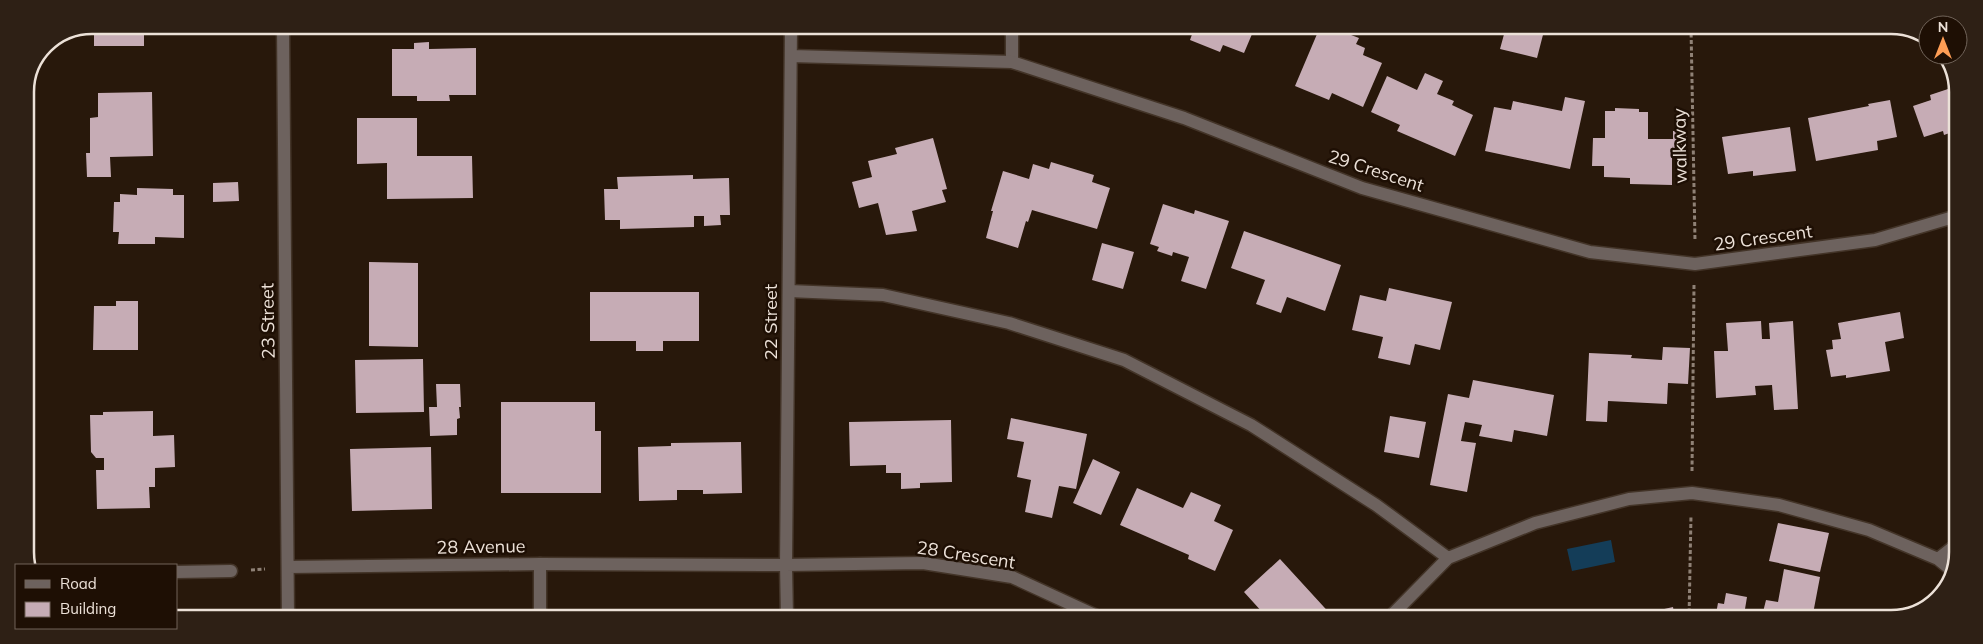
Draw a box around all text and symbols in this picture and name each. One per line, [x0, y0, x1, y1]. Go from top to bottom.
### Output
north arrow [1918, 15, 1968, 65]
text: N [1938, 18, 1948, 36]
street label: walkway [1667, 108, 1692, 184]
street label: 29 Crescent [1325, 144, 1427, 197]
street label: 29 Crescent [1712, 219, 1814, 256]
street label: 23 Street [255, 283, 280, 359]
street label: 22 Street [759, 284, 782, 360]
street label: 28 Avenue [436, 534, 526, 559]
street label: 28 Crescent [915, 535, 1017, 574]
legend [15, 564, 178, 629]
text: Road [60, 574, 97, 593]
text: Building [60, 599, 116, 618]

